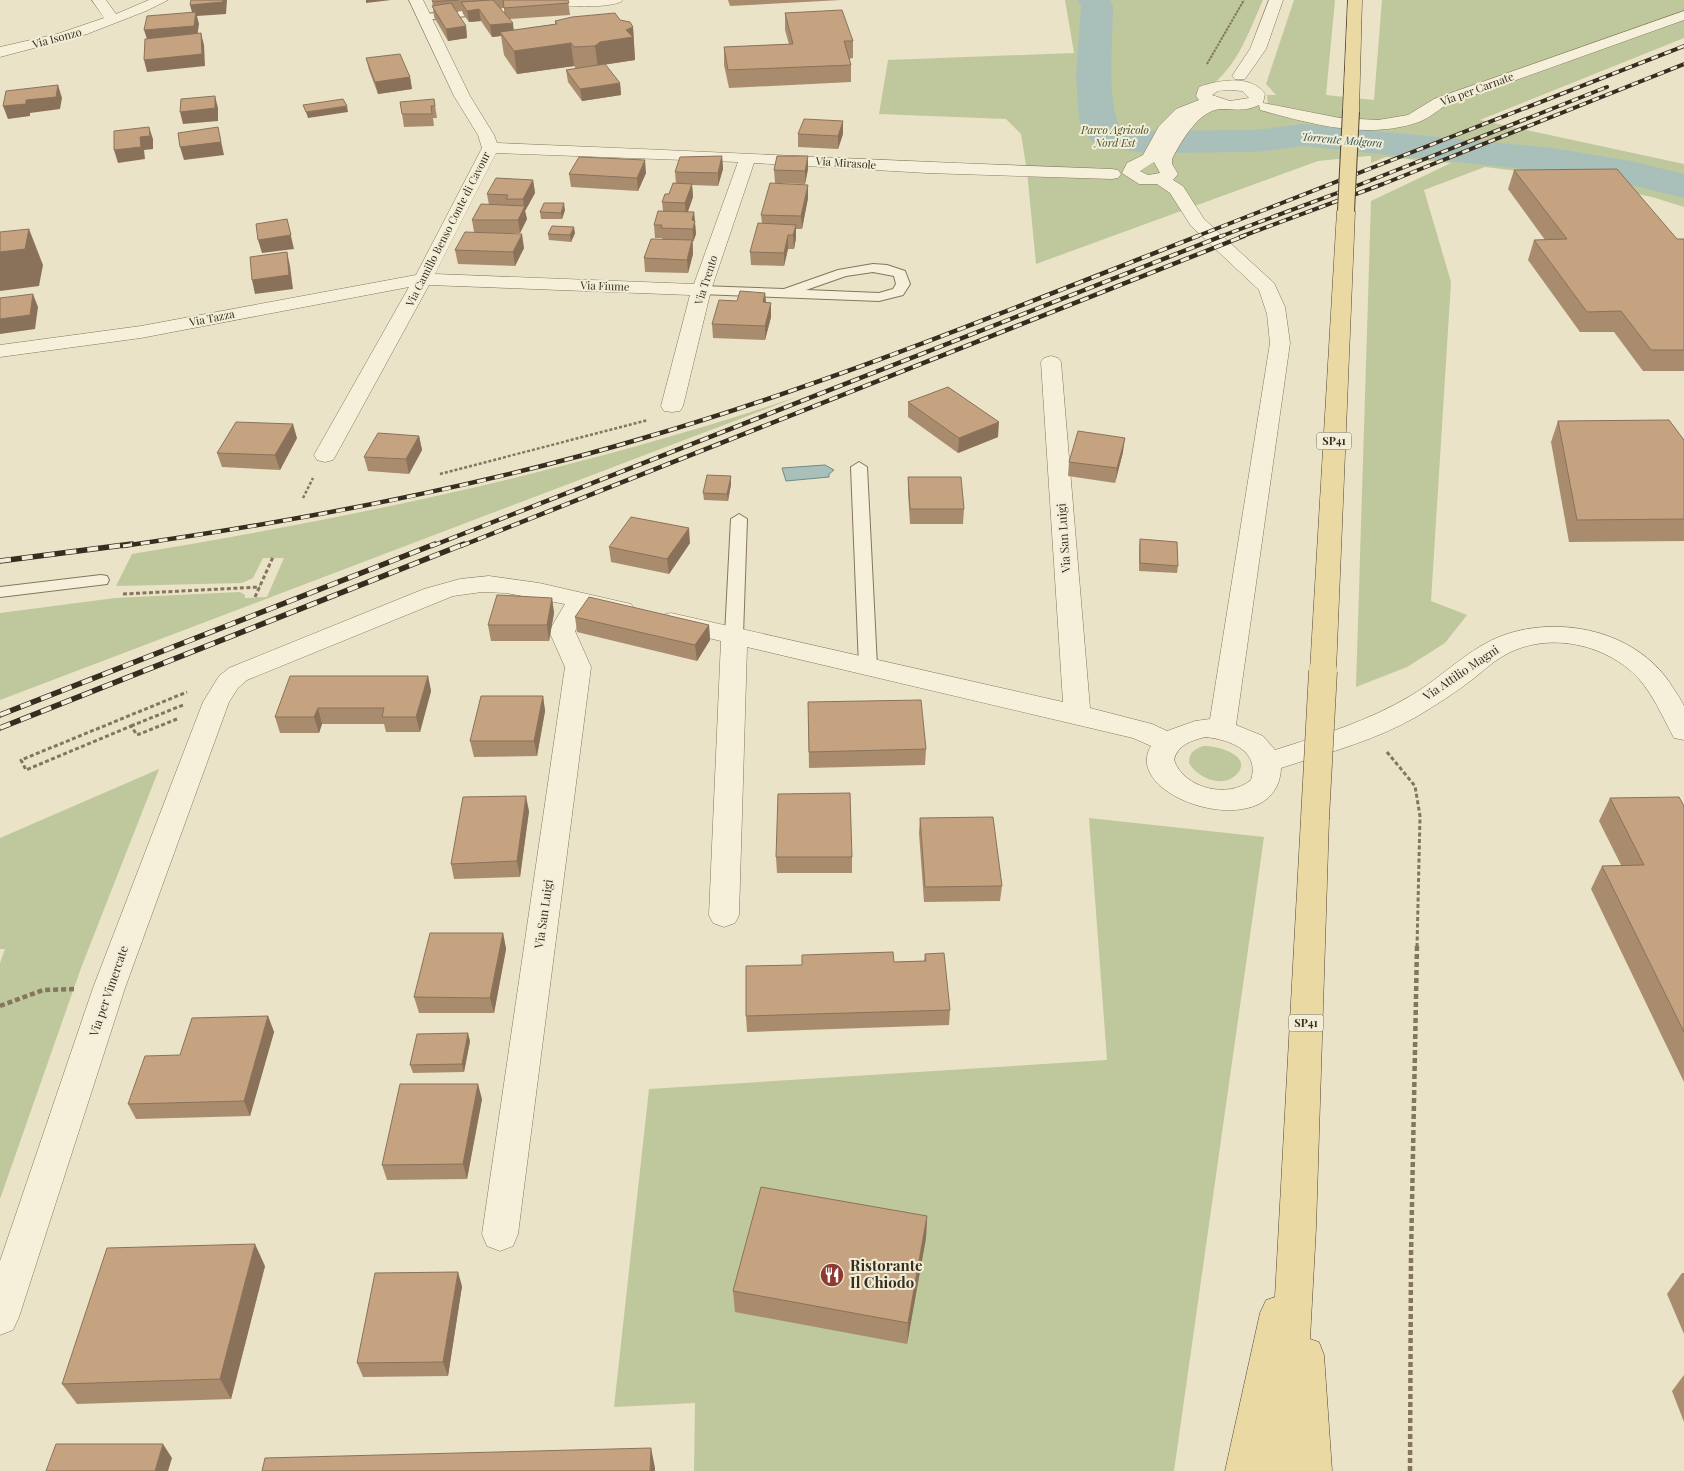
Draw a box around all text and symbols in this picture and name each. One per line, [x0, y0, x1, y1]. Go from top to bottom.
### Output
street label: Via Isonzo [30, 24, 83, 52]
street label: Via per Carnate [1437, 68, 1516, 109]
park label: Parco Agricolo Nord Est [1080, 122, 1149, 150]
water label: Torrente Molgora [1301, 129, 1383, 151]
street label: Via Camillo Benso Conte di Cavour [401, 149, 493, 310]
street label: Via Mirasole [814, 153, 877, 172]
street label: Via Trento [690, 253, 721, 307]
street label: Via Fiume [579, 277, 630, 294]
street label: Via Tazza [187, 306, 236, 329]
road number: SP41 [1316, 432, 1352, 450]
street label: Via San Luigi [1053, 502, 1073, 574]
street label: Via Attilio Magni [1419, 641, 1502, 704]
street label: Via San Luigi [530, 878, 556, 950]
street label: Via per Vimercate [85, 943, 131, 1039]
road number: SP41 [1288, 1014, 1324, 1032]
place label: Ristorante Il Chiodo [850, 1255, 923, 1292]
restaurant icon: Ristorante Il Chiodo [819, 1262, 845, 1288]

